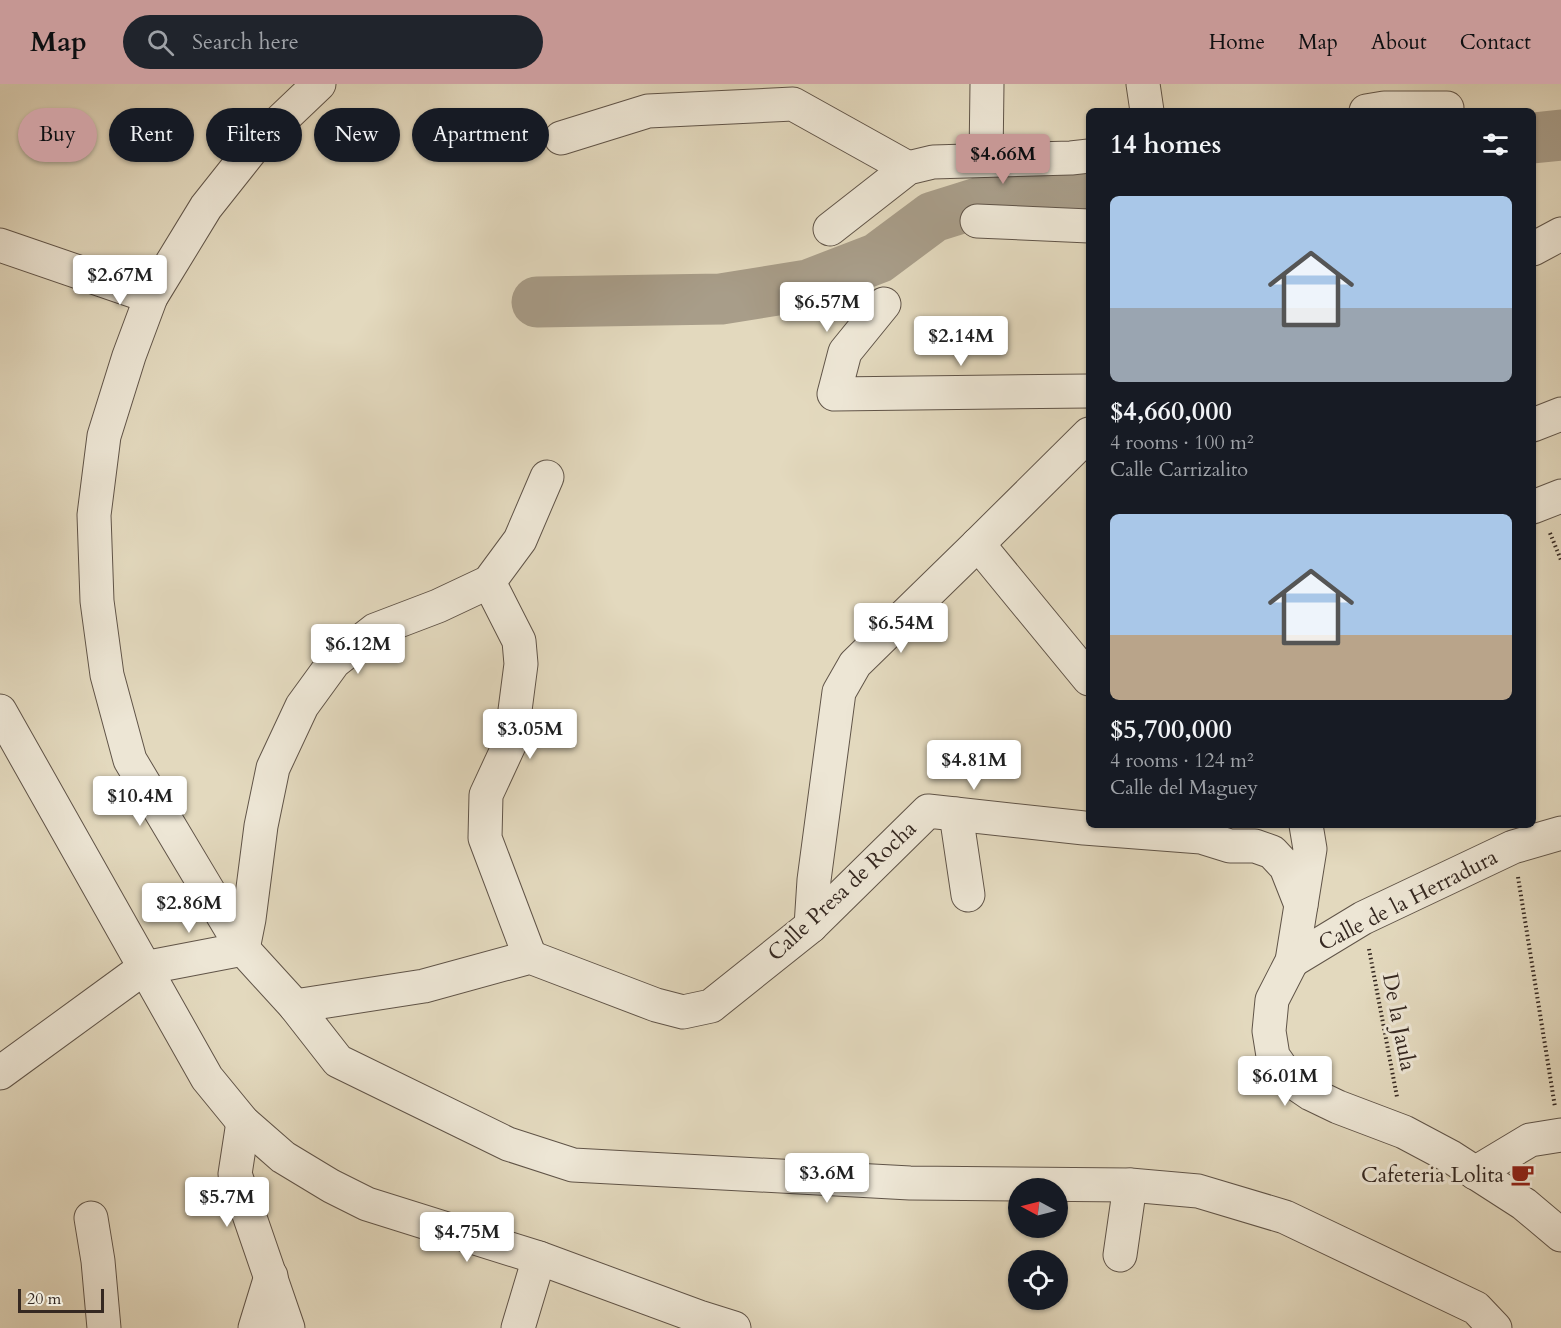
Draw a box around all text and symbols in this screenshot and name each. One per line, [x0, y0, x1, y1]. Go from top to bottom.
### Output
search box [123, 15, 543, 69]
text: Map [30, 23, 87, 61]
icon: search [144, 26, 177, 59]
text: Search here [192, 27, 299, 57]
text: Home [1209, 28, 1265, 57]
text: Map [1298, 28, 1338, 57]
text: About [1371, 28, 1427, 57]
text: Contact [1460, 28, 1531, 57]
chip: Buy [18, 108, 97, 162]
chip: Rent [109, 108, 194, 162]
chip: Filters [206, 108, 302, 162]
chip: New [314, 108, 400, 162]
chip: Apartment [412, 108, 549, 162]
text: 14 homes [1110, 127, 1221, 162]
icon: filters [1479, 128, 1512, 161]
pin: $4.66M [954, 134, 1052, 185]
text: $4.66M [970, 140, 1036, 167]
icon: home [1257, 235, 1365, 343]
pin: $2.67M [71, 255, 169, 306]
text: $2.67M [87, 261, 153, 288]
pin: $6.57M [778, 282, 876, 333]
text: $6.57M [794, 288, 860, 315]
pin: $2.14M [912, 316, 1010, 367]
text: $2.14M [928, 322, 994, 349]
text: $4,660,000 [1110, 394, 1232, 429]
text: 4 rooms · 100 m² [1110, 429, 1254, 456]
text: Calle Carrizalito [1110, 456, 1248, 483]
icon: home [1257, 553, 1365, 661]
pin: $6.54M [852, 603, 950, 654]
text: $6.54M [868, 609, 934, 636]
pin: $6.12M [309, 624, 407, 675]
text: $6.12M [325, 630, 391, 657]
pin: $3.05M [481, 709, 579, 760]
text: $5,700,000 [1110, 712, 1232, 747]
text: $3.05M [497, 715, 563, 742]
pin: $4.81M [925, 740, 1023, 791]
text: $4.81M [941, 746, 1007, 773]
text: 4 rooms · 124 m² [1110, 747, 1254, 774]
text: Calle del Maguey [1110, 774, 1258, 801]
pin: $10.4M [91, 776, 189, 827]
text: $10.4M [107, 782, 173, 809]
street label: Calle Presa de Rocha [761, 814, 923, 968]
street label: Calle de la Herradura [1313, 842, 1503, 958]
pin: $2.86M [140, 883, 238, 934]
text: $2.86M [156, 889, 222, 916]
street label: De la Jaula [1375, 971, 1423, 1074]
pin: $6.01M [1236, 1056, 1334, 1107]
text: $6.01M [1252, 1062, 1318, 1089]
pin: $3.6M [785, 1153, 869, 1204]
text: $3.6M [799, 1159, 855, 1186]
place label: Cafeteria Lolita [1361, 1160, 1504, 1190]
cafe icon: Cafeteria Lolita [1509, 1162, 1535, 1188]
pin: $5.7M [185, 1177, 269, 1228]
north arrow [1008, 1178, 1068, 1238]
map controls [1008, 1178, 1068, 1310]
text: $5.7M [199, 1183, 255, 1210]
pin: $4.75M [418, 1212, 516, 1263]
text: $4.75M [434, 1218, 500, 1245]
button: locate [1008, 1250, 1068, 1310]
scale bar [18, 1286, 104, 1314]
text: 20 m [27, 1288, 61, 1310]

